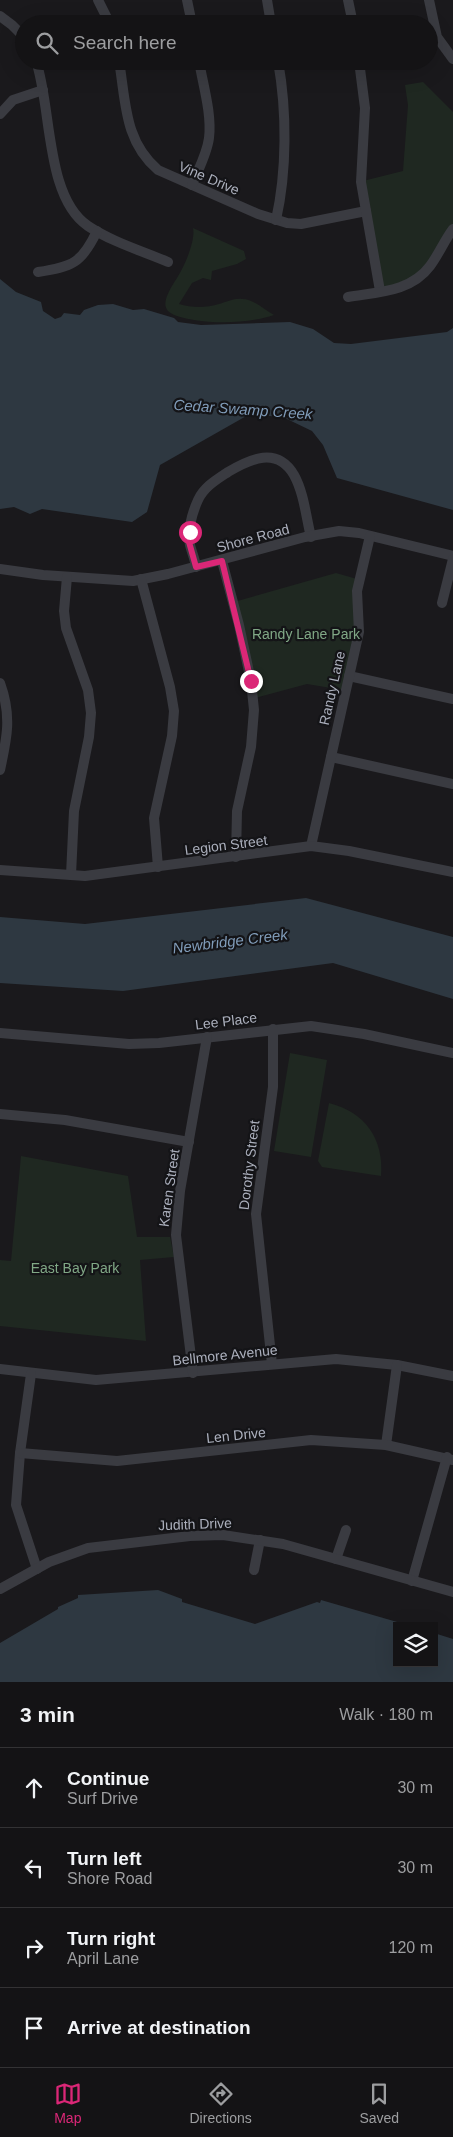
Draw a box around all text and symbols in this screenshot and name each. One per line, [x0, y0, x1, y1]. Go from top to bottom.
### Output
search box [15, 15, 438, 70]
icon: search [33, 29, 61, 57]
text: Search here [73, 32, 177, 53]
street label: Vine Drive [176, 158, 242, 198]
water label: Cedar Swamp Creek [173, 396, 315, 422]
route start [179, 521, 202, 544]
street label: Shore Road [215, 521, 291, 555]
park label: Randy Lane Park [252, 626, 361, 642]
street label: Randy Lane [316, 649, 348, 727]
route end [240, 670, 263, 693]
street label: Legion Street [184, 832, 268, 858]
water label: Newbridge Creek [171, 925, 290, 956]
street label: Lee Place [194, 1009, 258, 1033]
street label: Dorothy Street [236, 1119, 262, 1211]
street label: Karen Street [156, 1148, 182, 1228]
park label: East Bay Park [31, 1260, 120, 1276]
street label: Bellmore Avenue [172, 1342, 279, 1368]
street label: Len Drive [205, 1424, 267, 1446]
street label: Judith Drive [158, 1515, 232, 1533]
map controls [393, 1622, 438, 1667]
button: layers [393, 1622, 438, 1667]
text: 3 min [20, 1703, 75, 1726]
text: Walk · 180 m [339, 1706, 433, 1723]
text: Continue [67, 1768, 149, 1789]
icon: ahead [20, 1774, 48, 1802]
text: 30 m [397, 1779, 433, 1796]
text: Surf Drive [67, 1790, 138, 1807]
text: Turn left [67, 1848, 142, 1869]
icon: left [20, 1854, 48, 1882]
text: 30 m [397, 1859, 433, 1876]
text: Shore Road [67, 1870, 152, 1887]
text: Turn right [67, 1928, 155, 1949]
icon: right [20, 1934, 48, 1962]
text: 120 m [389, 1939, 433, 1956]
text: April Lane [67, 1950, 139, 1967]
icon: arrive [20, 2014, 48, 2042]
text: Arrive at destination [67, 2017, 251, 2038]
tab: Map [54, 2080, 82, 2126]
tab: Directions [190, 2080, 252, 2126]
tab: Saved [359, 2080, 399, 2126]

